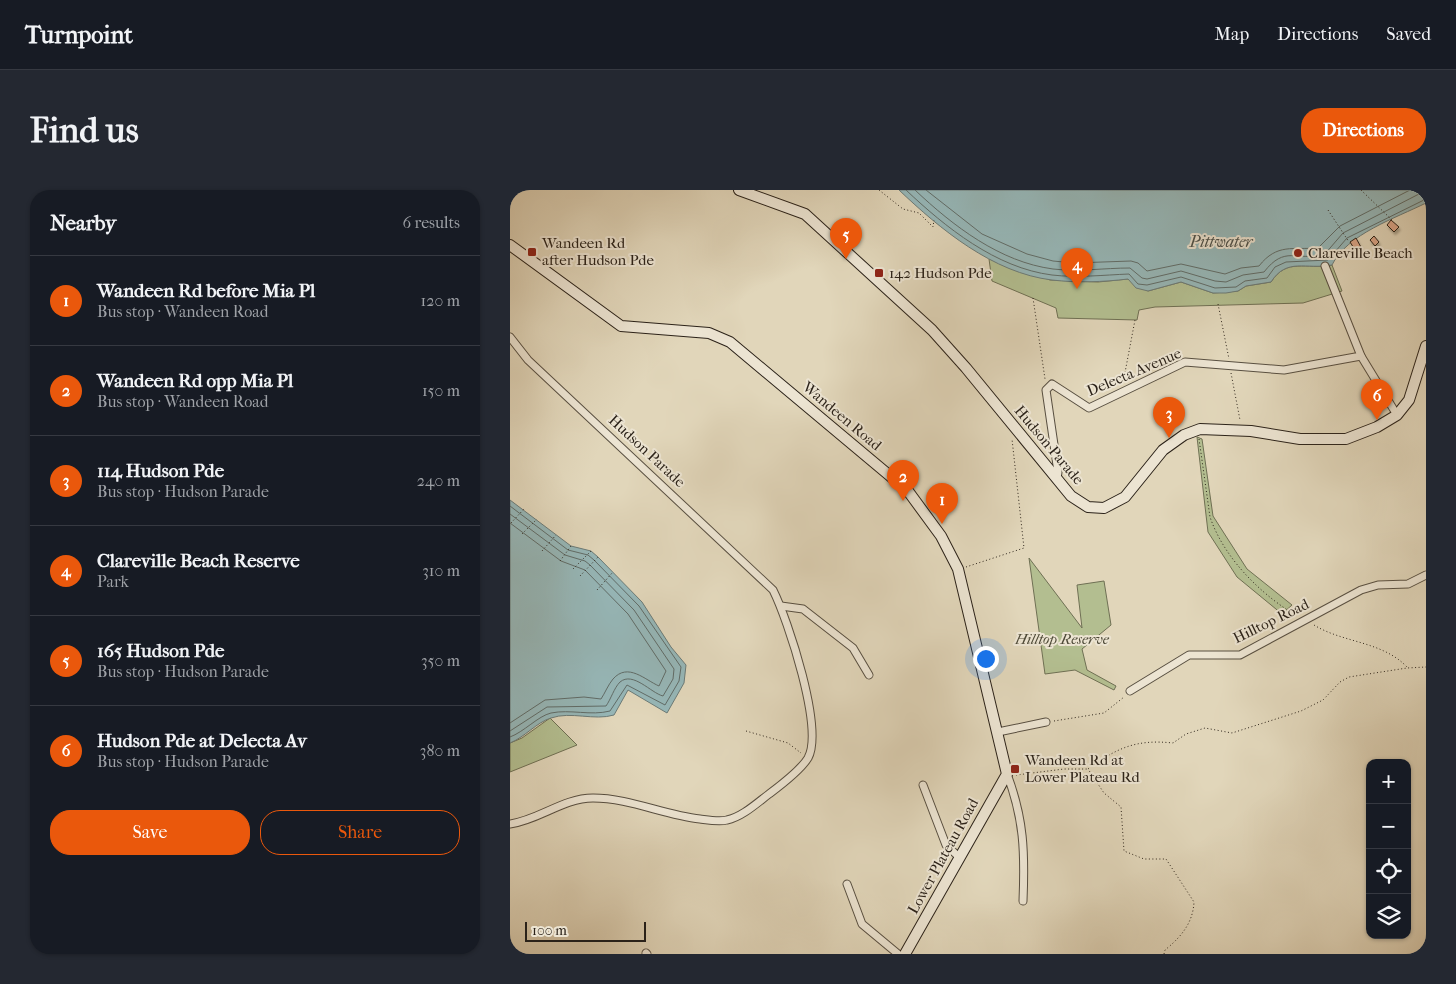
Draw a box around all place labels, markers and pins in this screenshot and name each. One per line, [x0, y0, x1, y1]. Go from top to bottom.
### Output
pin: 5 [830, 218, 862, 259]
place label: Wandeen Rd after Hudson Pde [541, 234, 654, 269]
place label: Clareville Beach [1308, 244, 1413, 262]
marker: Wandeen Rd after Hudson Pde [526, 246, 538, 258]
marker: Clareville Beach [1292, 247, 1304, 259]
pin: 4 [1061, 248, 1093, 289]
place label: 142 Hudson Pde [889, 264, 992, 282]
marker: 142 Hudson Pde [873, 267, 885, 279]
pin: 6 [1361, 379, 1393, 420]
pin: 3 [1153, 397, 1185, 438]
pin: 2 [887, 460, 919, 501]
pin: 1 [926, 483, 958, 524]
place label: Wandeen Rd at Lower Plateau Rd [1024, 751, 1141, 786]
marker: Wandeen Rd at Lower Plateau Rd [1009, 763, 1021, 775]

